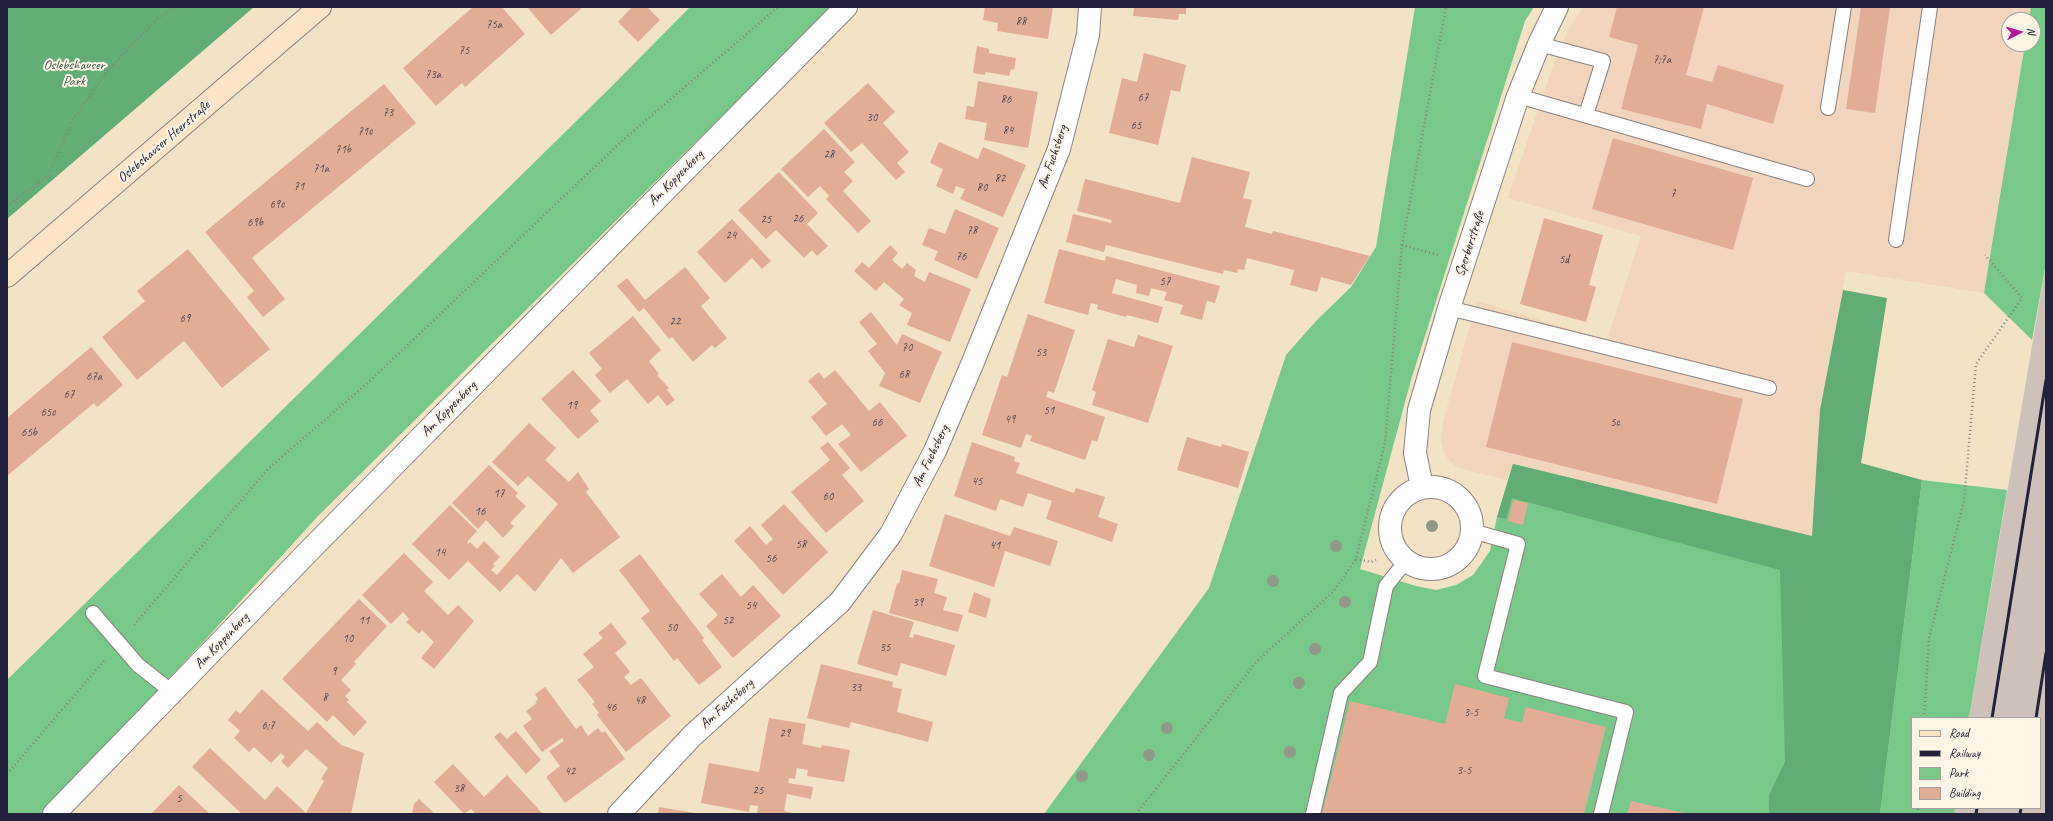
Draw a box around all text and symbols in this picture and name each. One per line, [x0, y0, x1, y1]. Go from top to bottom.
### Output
north arrow [2001, 12, 2041, 52]
house number: 88 [1016, 15, 1026, 29]
house number: 75a [486, 18, 502, 32]
text: N [2025, 27, 2039, 35]
house number: 75 [459, 44, 469, 58]
house number: 7;7a [1653, 53, 1671, 67]
park label: Oslebshauser Park [43, 57, 105, 90]
house number: 73a [425, 68, 441, 82]
house number: 67 [1138, 91, 1148, 105]
house number: 86 [1001, 93, 1011, 107]
street label: Oslebshauser Heerstraße [114, 97, 214, 187]
house number: 73 [383, 106, 393, 120]
house number: 30 [867, 111, 877, 125]
house number: 65 [1131, 119, 1141, 133]
street label: Am Fuchsberg [1034, 123, 1072, 191]
house number: 84 [1003, 124, 1013, 138]
house number: 71c [357, 125, 373, 139]
house number: 71b [335, 143, 351, 157]
street label: Am Koppenberg [645, 147, 707, 209]
house number: 28 [824, 148, 834, 162]
house number: 71a [313, 162, 329, 176]
house number: 82 [995, 172, 1005, 186]
house number: 71 [294, 180, 304, 194]
house number: 80 [977, 181, 987, 195]
house number: 7 [1670, 187, 1676, 201]
house number: 69c [269, 198, 285, 212]
street label: Sperberstraße [1452, 209, 1488, 279]
house number: 26 [793, 212, 803, 226]
house number: 25 [761, 213, 771, 227]
house number: 69b [247, 216, 263, 230]
house number: 78 [967, 224, 977, 238]
house number: 24 [726, 229, 736, 243]
house number: 76 [956, 250, 966, 264]
house number: 5d [1559, 253, 1569, 267]
house number: 57 [1160, 275, 1170, 289]
house number: 69 [180, 312, 190, 326]
house number: 22 [670, 315, 680, 329]
house number: 70 [902, 341, 912, 355]
house number: 53 [1036, 346, 1046, 360]
house number: 68 [899, 368, 909, 382]
house number: 67a [86, 370, 102, 384]
street label: Am Koppenberg [418, 378, 480, 440]
house number: 67 [64, 388, 74, 402]
house number: 19 [567, 399, 577, 413]
house number: 51 [1044, 404, 1054, 418]
house number: 65c [40, 406, 56, 420]
house number: 49 [1005, 413, 1015, 427]
house number: 66 [872, 416, 882, 430]
house number: 5c [1610, 416, 1620, 430]
street label: Am Fuchsberg [909, 422, 953, 490]
house number: 65b [21, 426, 37, 440]
house number: 45 [972, 475, 982, 489]
house number: 17 [494, 487, 504, 501]
house number: 60 [823, 490, 833, 504]
house number: 16 [475, 505, 485, 519]
house number: 58 [796, 538, 806, 552]
house number: 41 [990, 539, 1000, 553]
house number: 14 [435, 546, 445, 560]
house number: 56 [766, 552, 776, 566]
house number: 39 [913, 596, 923, 610]
house number: 54 [746, 599, 756, 613]
street label: Am Koppenberg [191, 609, 253, 673]
house number: 11 [359, 614, 369, 628]
house number: 52 [723, 614, 733, 628]
house number: 50 [667, 621, 677, 635]
house number: 10 [343, 632, 353, 646]
house number: 35 [880, 641, 890, 655]
house number: 9 [331, 665, 337, 679]
street label: Am Fuchsberg [697, 676, 757, 732]
house number: 33 [851, 681, 861, 695]
house number: 8 [322, 691, 328, 705]
house number: 48 [635, 694, 645, 708]
house number: 46 [606, 701, 616, 715]
house number: 3-5 [1464, 706, 1478, 720]
legend [1911, 717, 2041, 809]
house number: 6;7 [261, 719, 275, 733]
text: Road [1949, 725, 1969, 741]
house number: 29 [780, 727, 790, 741]
text: Railway [1949, 745, 1980, 761]
house number: 3-5 [1457, 764, 1471, 778]
house number: 42 [565, 765, 575, 779]
text: Park [1949, 765, 1968, 781]
house number: 38 [454, 782, 464, 796]
house number: 25 [753, 784, 763, 798]
text: Building [1949, 785, 1981, 801]
house number: 5 [176, 792, 182, 806]

